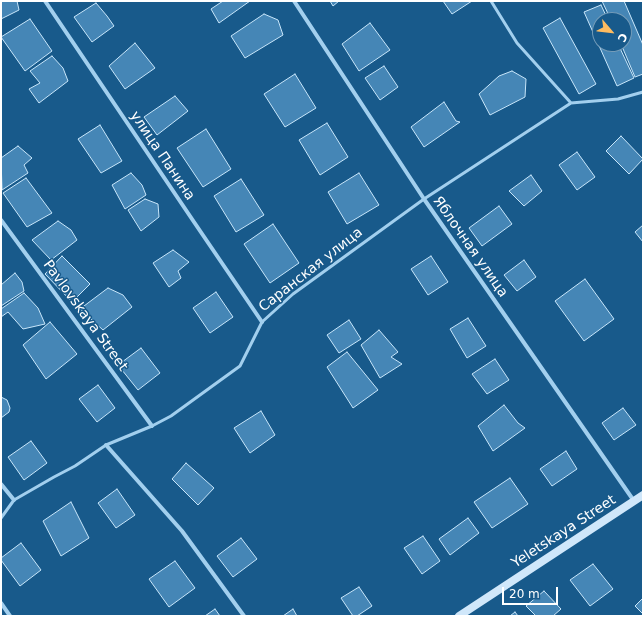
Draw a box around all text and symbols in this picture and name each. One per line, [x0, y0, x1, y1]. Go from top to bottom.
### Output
north arrow [592, 12, 632, 52]
text: С [615, 31, 630, 44]
street label: улица Панина [126, 108, 198, 204]
street label: Яблочная улица [429, 193, 511, 301]
street label: Саранская улица [256, 224, 366, 316]
street label: Pavlovskaya Street [39, 257, 131, 375]
street label: Yeletskaya Street [509, 492, 619, 572]
scale bar [504, 579, 560, 605]
text: 20 m [509, 587, 540, 601]

